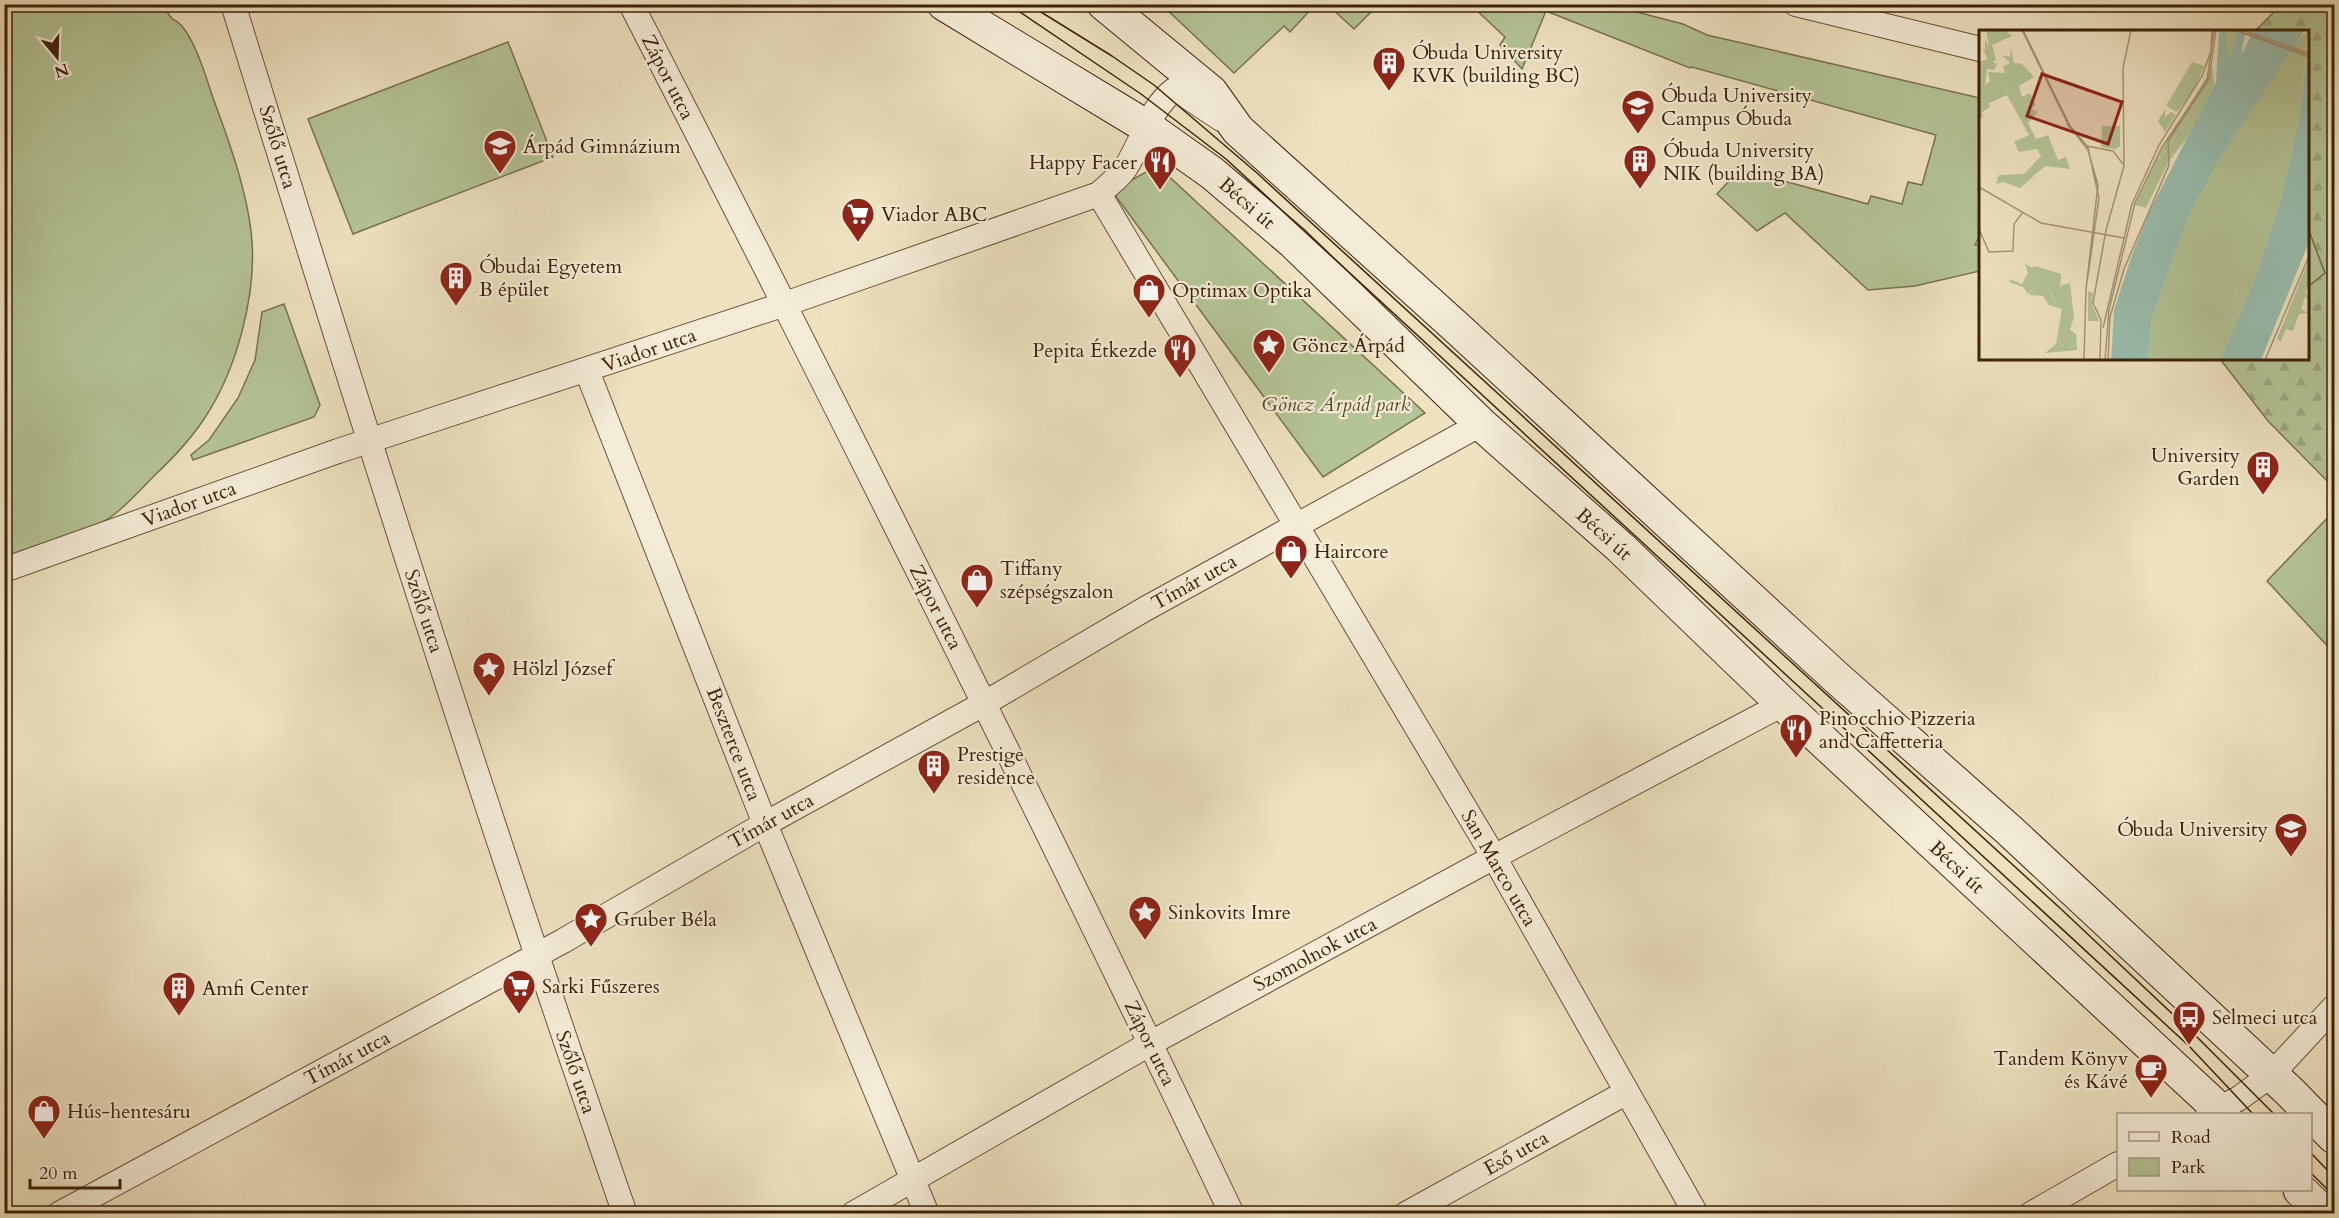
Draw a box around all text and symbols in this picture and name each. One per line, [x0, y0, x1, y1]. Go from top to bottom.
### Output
north arrow [27, 27, 87, 87]
street label: Zápor utca [635, 30, 701, 124]
inset map [1979, 30, 2309, 360]
place label: Óbuda University KVK (building BC) [1412, 39, 1580, 89]
building icon: Óbuda University KVK (building BC) [1371, 45, 1407, 92]
text: N [51, 58, 72, 83]
place label: Óbuda University Campus Óbuda [1661, 82, 1812, 132]
school or university icon: Óbuda University Campus Óbuda [1620, 88, 1656, 135]
street label: Szőlő utca [253, 102, 304, 192]
school or university icon: Árpád Gimnázium [482, 128, 518, 175]
place label: Árpád Gimnázium [523, 133, 681, 160]
place label: Óbuda University NIK (building BA) [1663, 137, 1824, 187]
building icon: Óbuda University NIK (building BA) [1622, 143, 1658, 190]
restaurant icon: Happy Facer [1142, 144, 1178, 191]
place label: Happy Facer [1029, 149, 1138, 176]
street label: Bécsi út [1213, 171, 1282, 236]
supermarket icon: Viador ABC [840, 196, 876, 243]
place label: Viador ABC [881, 201, 987, 228]
place label: Óbudai Egyetem B épület [479, 253, 622, 303]
building icon: Óbudai Egyetem B épület [438, 260, 474, 307]
shop icon: Optimax Optika [1131, 272, 1167, 319]
place label: Optimax Optika [1172, 277, 1312, 304]
street label: Viador utca [598, 321, 700, 379]
place icon: Göncz Árpád [1251, 327, 1287, 374]
restaurant icon: Pepita Étkezde [1162, 332, 1198, 379]
place label: Göncz Árpád [1292, 332, 1405, 359]
place label: Pepita Étkezde [1032, 337, 1157, 364]
park label: Göncz Árpád park [1262, 391, 1411, 418]
place label: University Garden [2151, 442, 2241, 492]
building icon: University Garden [2245, 449, 2281, 496]
street label: Viador utca [138, 474, 240, 533]
street label: Bécsi út [1570, 502, 1638, 567]
shop icon: Haircore [1273, 533, 1309, 580]
place label: Haircore [1314, 538, 1389, 565]
street label: Tímár utca [1147, 547, 1242, 616]
place label: Tiffany szépségszalon [1000, 555, 1115, 605]
street label: Zápor utca [903, 560, 969, 654]
shop icon: Tiffany szépségszalon [959, 562, 995, 609]
street label: Szőlő utca [398, 566, 450, 656]
place icon: Hölzl József [471, 650, 507, 697]
place label: Hölzl József [512, 655, 615, 682]
street label: Beszterce utca [700, 683, 768, 805]
place label: Pinocchio Pizzeria and Caffetteria [1819, 705, 1976, 755]
restaurant icon: Pinocchio Pizzeria and Caffetteria [1778, 712, 1814, 759]
place label: Prestige residence [957, 741, 1035, 791]
building icon: Prestige residence [916, 748, 952, 795]
street label: Tímár utca [724, 786, 819, 855]
street label: San Marco utca [1455, 805, 1544, 932]
school or university icon: Óbuda University [2273, 811, 2309, 858]
place label: Óbuda University [2117, 816, 2268, 843]
street label: Bécsi út [1923, 834, 1991, 900]
place icon: Sinkovits Imre [1127, 894, 1163, 941]
place label: Sinkovits Imre [1168, 899, 1291, 926]
place icon: Gruber Béla [573, 901, 609, 948]
place label: Gruber Béla [614, 906, 717, 933]
street label: Szomolnok utca [1249, 910, 1382, 998]
supermarket icon: Sarki Fűszeres [501, 968, 537, 1015]
building icon: Amfi Center [161, 970, 197, 1017]
place label: Sarki Fűszeres [542, 973, 660, 1000]
place label: Amfi Center [202, 975, 309, 1002]
street label: Zápor utca [1118, 996, 1182, 1091]
bus stop icon: Selmeci utca [2171, 999, 2207, 1046]
place label: Selmeci utca [2212, 1004, 2318, 1031]
street label: Tímár utca [299, 1024, 395, 1092]
street label: Szőlő utca [549, 1027, 603, 1117]
place label: Tandem Könyv és Kávé [1994, 1045, 2129, 1095]
cafe icon: Tandem Könyv és Kávé [2133, 1052, 2169, 1099]
shop icon: Hús-hentesáru [26, 1093, 62, 1140]
place label: Hús-hentesáru [67, 1098, 191, 1125]
legend [2117, 1113, 2312, 1191]
street label: Eső utca [1479, 1124, 1554, 1182]
text: Road [2171, 1125, 2211, 1150]
scale bar [30, 1152, 120, 1190]
text: Park [2171, 1155, 2206, 1180]
text: 20 m [39, 1161, 78, 1186]

